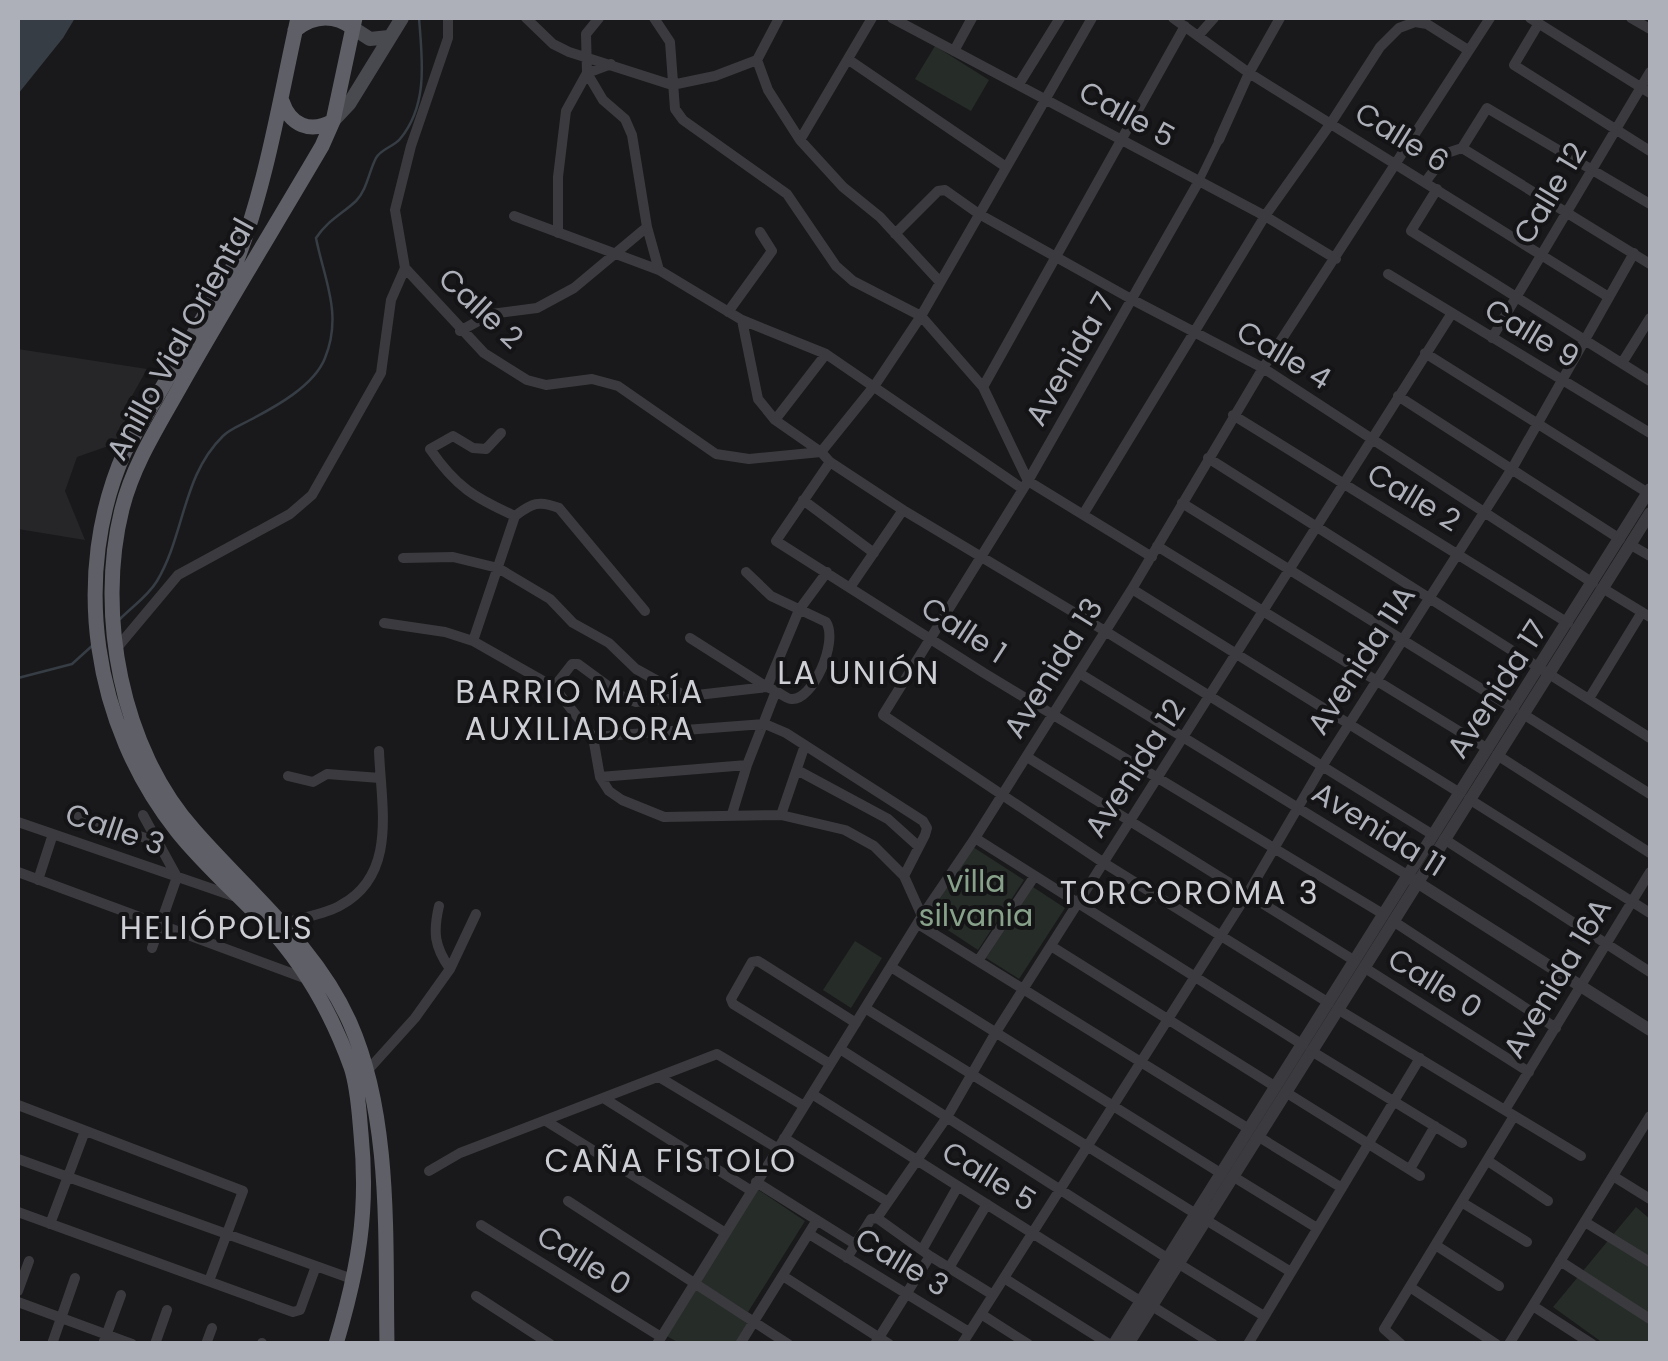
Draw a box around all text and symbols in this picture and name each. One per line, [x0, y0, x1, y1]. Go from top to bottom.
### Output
street label: Calle 5 [1071, 70, 1183, 158]
street label: Calle 6 [1347, 91, 1457, 183]
street label: Calle 12 [1503, 134, 1597, 252]
street label: Anillo Vial Oriental [96, 210, 264, 468]
street label: Calle 2 [429, 257, 533, 359]
street label: Avenida 7 [1015, 285, 1125, 433]
street label: Calle 9 [1476, 288, 1588, 378]
street label: Calle 4 [1228, 310, 1340, 400]
street label: Calle 2 [1359, 452, 1469, 542]
street label: Avenida 11A [1297, 577, 1425, 743]
street label: Calle 1 [913, 586, 1015, 674]
street label: Avenida 13 [993, 590, 1113, 746]
street label: Avenida 17 [1436, 612, 1558, 766]
district label: LA UNIÓN [777, 650, 941, 695]
district label: BARRIO MARÍA AUXILIADORA [455, 669, 705, 751]
street label: Avenida 12 [1074, 690, 1196, 846]
street label: Avenida 11 [1304, 771, 1454, 887]
street label: Calle 3 [60, 792, 170, 866]
park label: villa silvania [919, 860, 1033, 937]
district label: TORCOROMA 3 [1060, 870, 1320, 915]
street label: Avenida 16A [1492, 890, 1622, 1066]
district label: HELIÓPOLIS [120, 905, 314, 950]
street label: Calle 0 [1380, 937, 1490, 1029]
street label: Calle 5 [934, 1130, 1044, 1222]
district label: CAÑA FISTOLO [544, 1138, 798, 1183]
street label: Calle 0 [529, 1214, 639, 1306]
street label: Calle 3 [847, 1217, 957, 1307]

